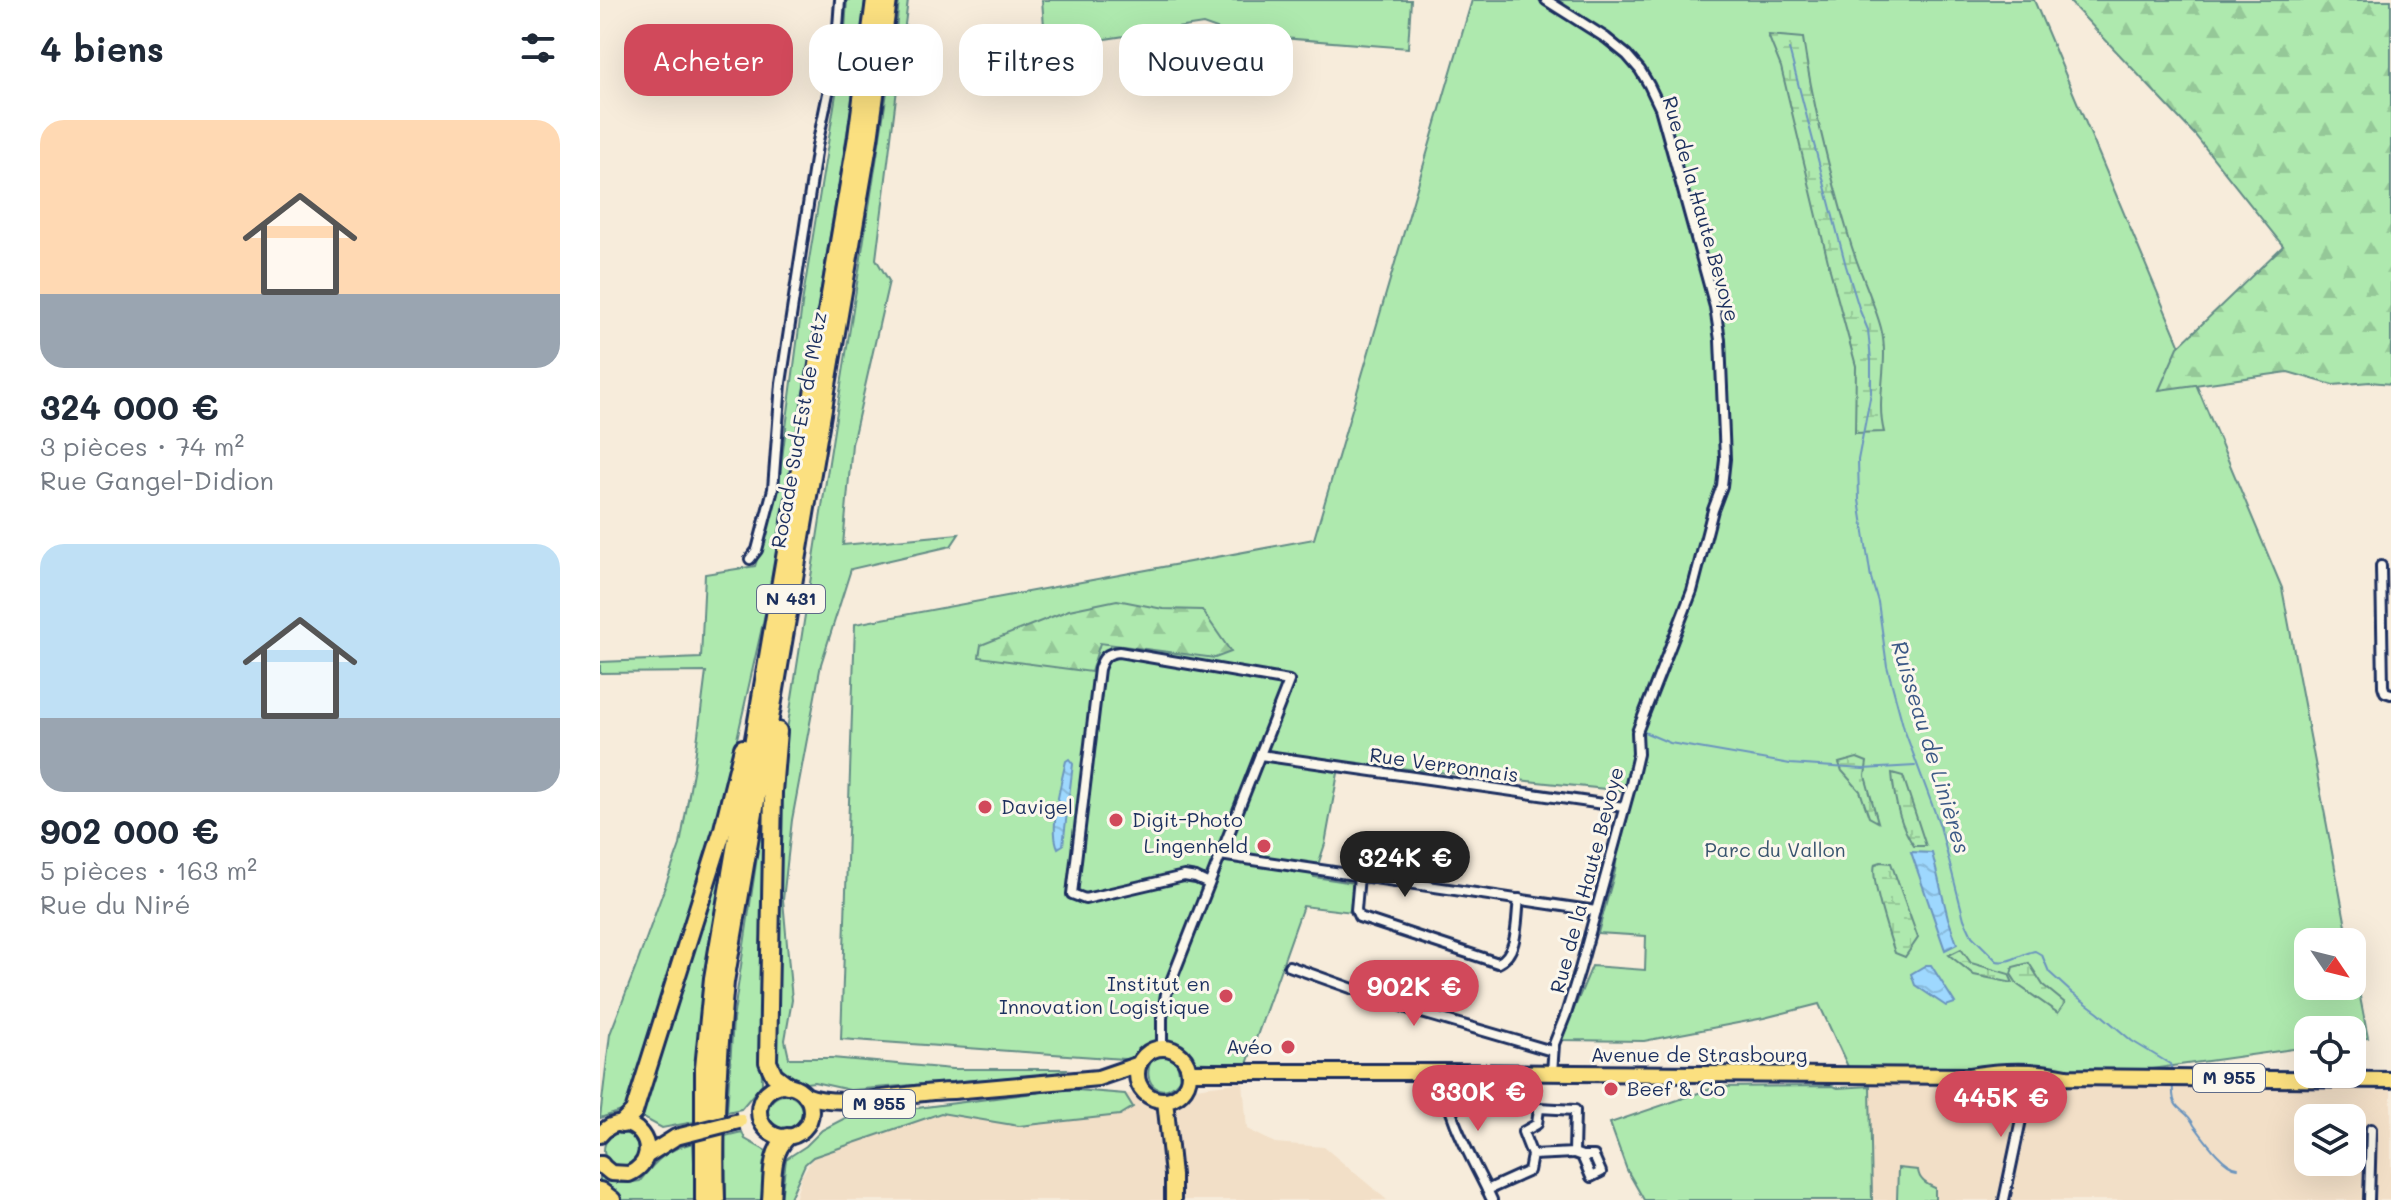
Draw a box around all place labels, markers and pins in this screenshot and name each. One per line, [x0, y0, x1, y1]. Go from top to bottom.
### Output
place label: Davigel [1001, 793, 1073, 819]
marker: Davigel [976, 798, 994, 816]
place label: Digit-Photo [1132, 806, 1243, 832]
marker: Digit-Photo [1107, 811, 1125, 829]
pin: 324K € [1340, 831, 1470, 899]
place label: Lingenheld [1144, 832, 1248, 858]
marker: Lingenheld [1255, 837, 1273, 855]
pin: 902K € [1349, 960, 1479, 1028]
place label: Institut en Innovation Logistique [999, 970, 1210, 1019]
marker: Institut en Innovation Logistique [1217, 987, 1235, 1005]
place label: Avéo [1226, 1033, 1272, 1059]
marker: Avéo [1279, 1038, 1297, 1056]
pin: 330K € [1413, 1065, 1543, 1133]
pin: 445K € [1936, 1071, 2066, 1139]
place label: Beef & Co [1627, 1075, 1725, 1101]
marker: Beef & Co [1602, 1080, 1620, 1098]

